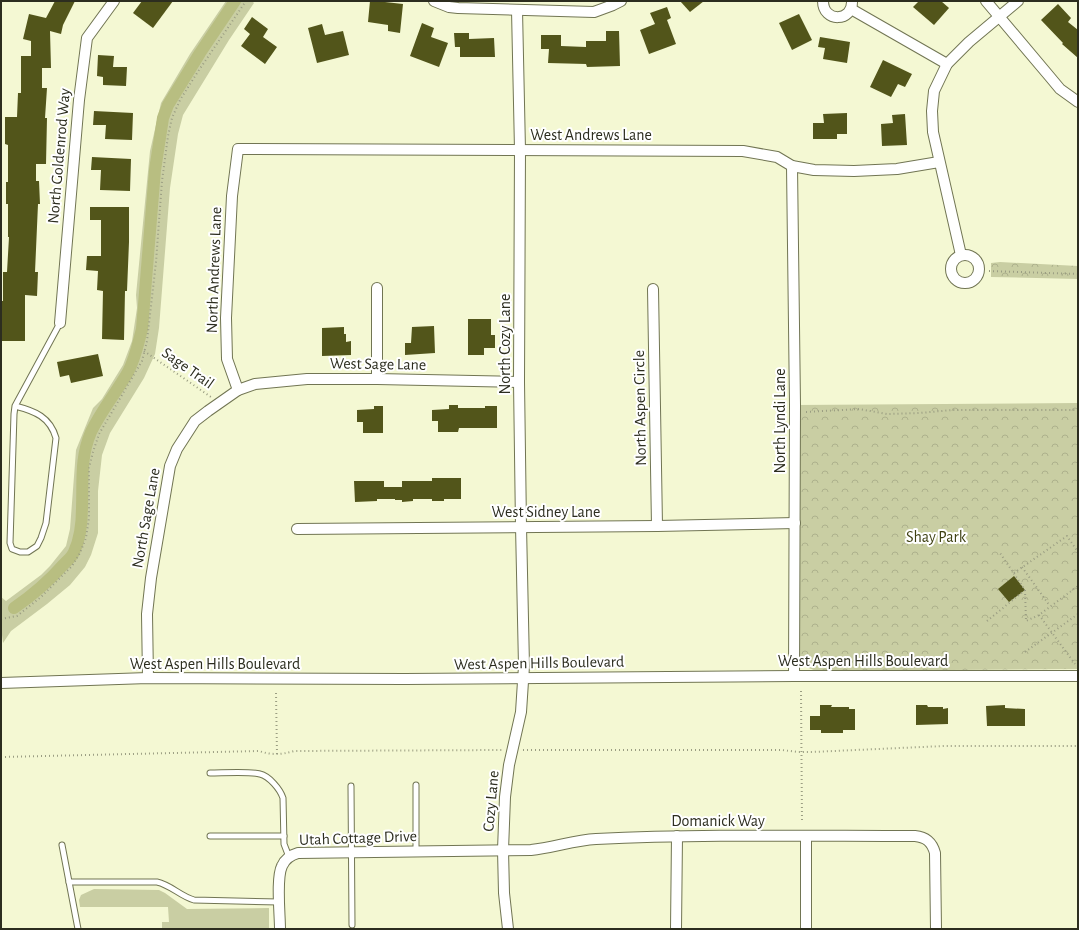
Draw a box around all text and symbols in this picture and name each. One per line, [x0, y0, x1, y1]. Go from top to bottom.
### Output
street label: North Goldenrod Way [45, 88, 74, 224]
street label: West Andrews Lane [530, 127, 652, 143]
street label: North Andrews Lane [204, 206, 224, 334]
street label: North Cozy Lane [497, 294, 514, 394]
street label: Sage Trail [159, 344, 217, 392]
street label: North Aspen Circle [631, 350, 649, 466]
street label: West Sage Lane [330, 355, 426, 373]
street label: North Lyndi Lane [772, 368, 789, 474]
street label: North Sage Lane [129, 467, 163, 569]
street label: West Sidney Lane [492, 504, 600, 521]
park label: Shay Park [906, 529, 967, 546]
street label: West Aspen Hills Boulevard [778, 653, 948, 669]
street label: West Aspen Hills Boulevard [454, 654, 624, 672]
street label: West Aspen Hills Boulevard [130, 656, 300, 672]
street label: Cozy Lane [480, 770, 503, 832]
street label: Domanick Way [671, 813, 765, 830]
street label: Utah Cottage Drive [299, 828, 417, 848]

